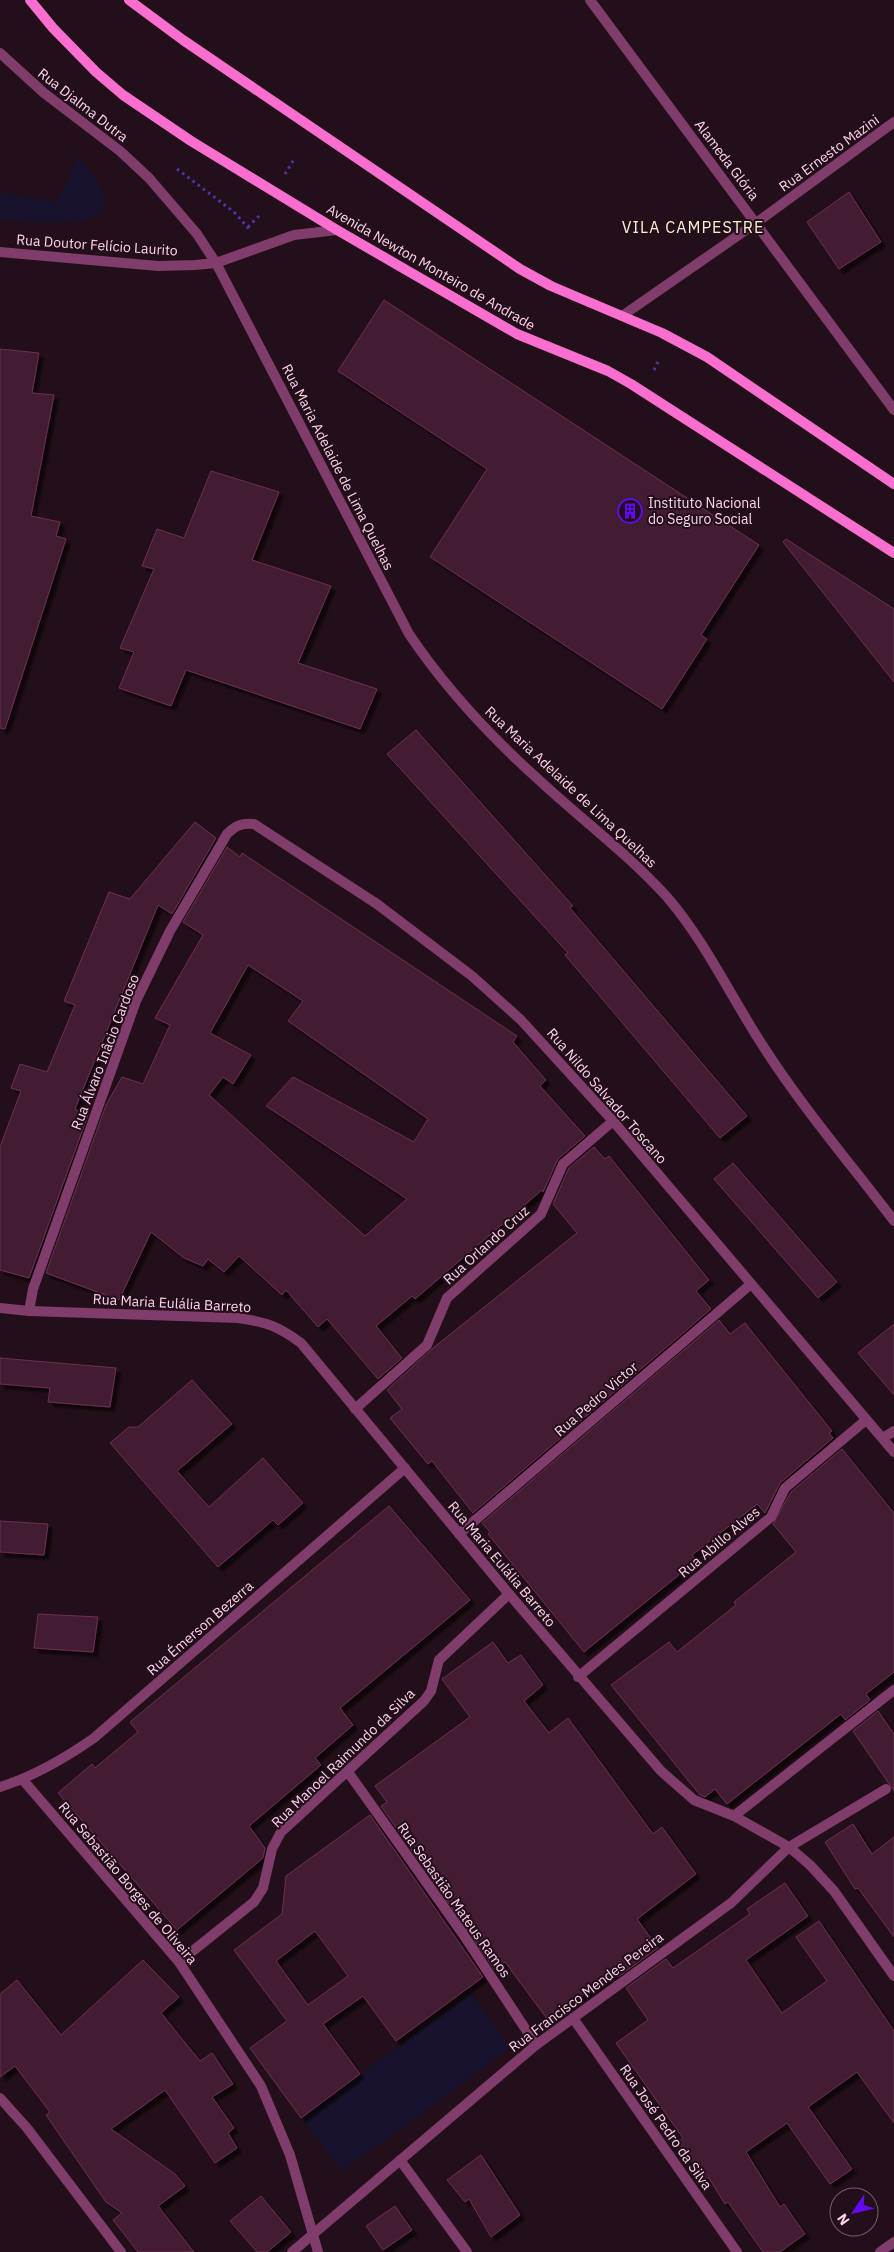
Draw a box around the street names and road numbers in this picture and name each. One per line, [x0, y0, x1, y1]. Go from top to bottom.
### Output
street label: Rua Djalma Dutra [34, 64, 132, 146]
street label: Rua Ernesto Mazini [775, 111, 883, 195]
street label: Alameda Glória [691, 116, 764, 204]
street label: Avenida Newton Monteiro de Andrade [324, 200, 539, 334]
street label: Rua Doutor Felício Laurito [16, 230, 179, 260]
street label: Rua Maria Adelaide de Lima Quelhas [278, 361, 398, 573]
street label: Rua Maria Adelaide de Lima Quelhas [481, 702, 661, 872]
street label: Rua Álvaro Inâcio Cardoso [66, 971, 143, 1132]
street label: Rua Nildo Salvador Toscano [543, 1024, 671, 1168]
street label: Rua Orlando Cruz [439, 1201, 533, 1288]
street label: Rua Maria Eulália Barreto [92, 1290, 252, 1316]
street label: Rua Pedro Victor [551, 1358, 641, 1440]
street label: Rua Maria Eulália Barreto [444, 1497, 560, 1631]
street label: Rua Abillo Alves [675, 1503, 764, 1581]
street label: Rua Émerson Bezerra [142, 1576, 257, 1679]
street label: Rua Manoel Raimundo da Silva [267, 1684, 419, 1831]
street label: Rua Sebastião Borges de Oliveira [55, 1798, 202, 1968]
street label: Rua Sebastião Mateus Ramos [393, 1819, 515, 1981]
street label: Rua Francisco Mendes Pereira [505, 1928, 667, 2056]
street label: Rua José Pedro da Silva [616, 2061, 716, 2194]

